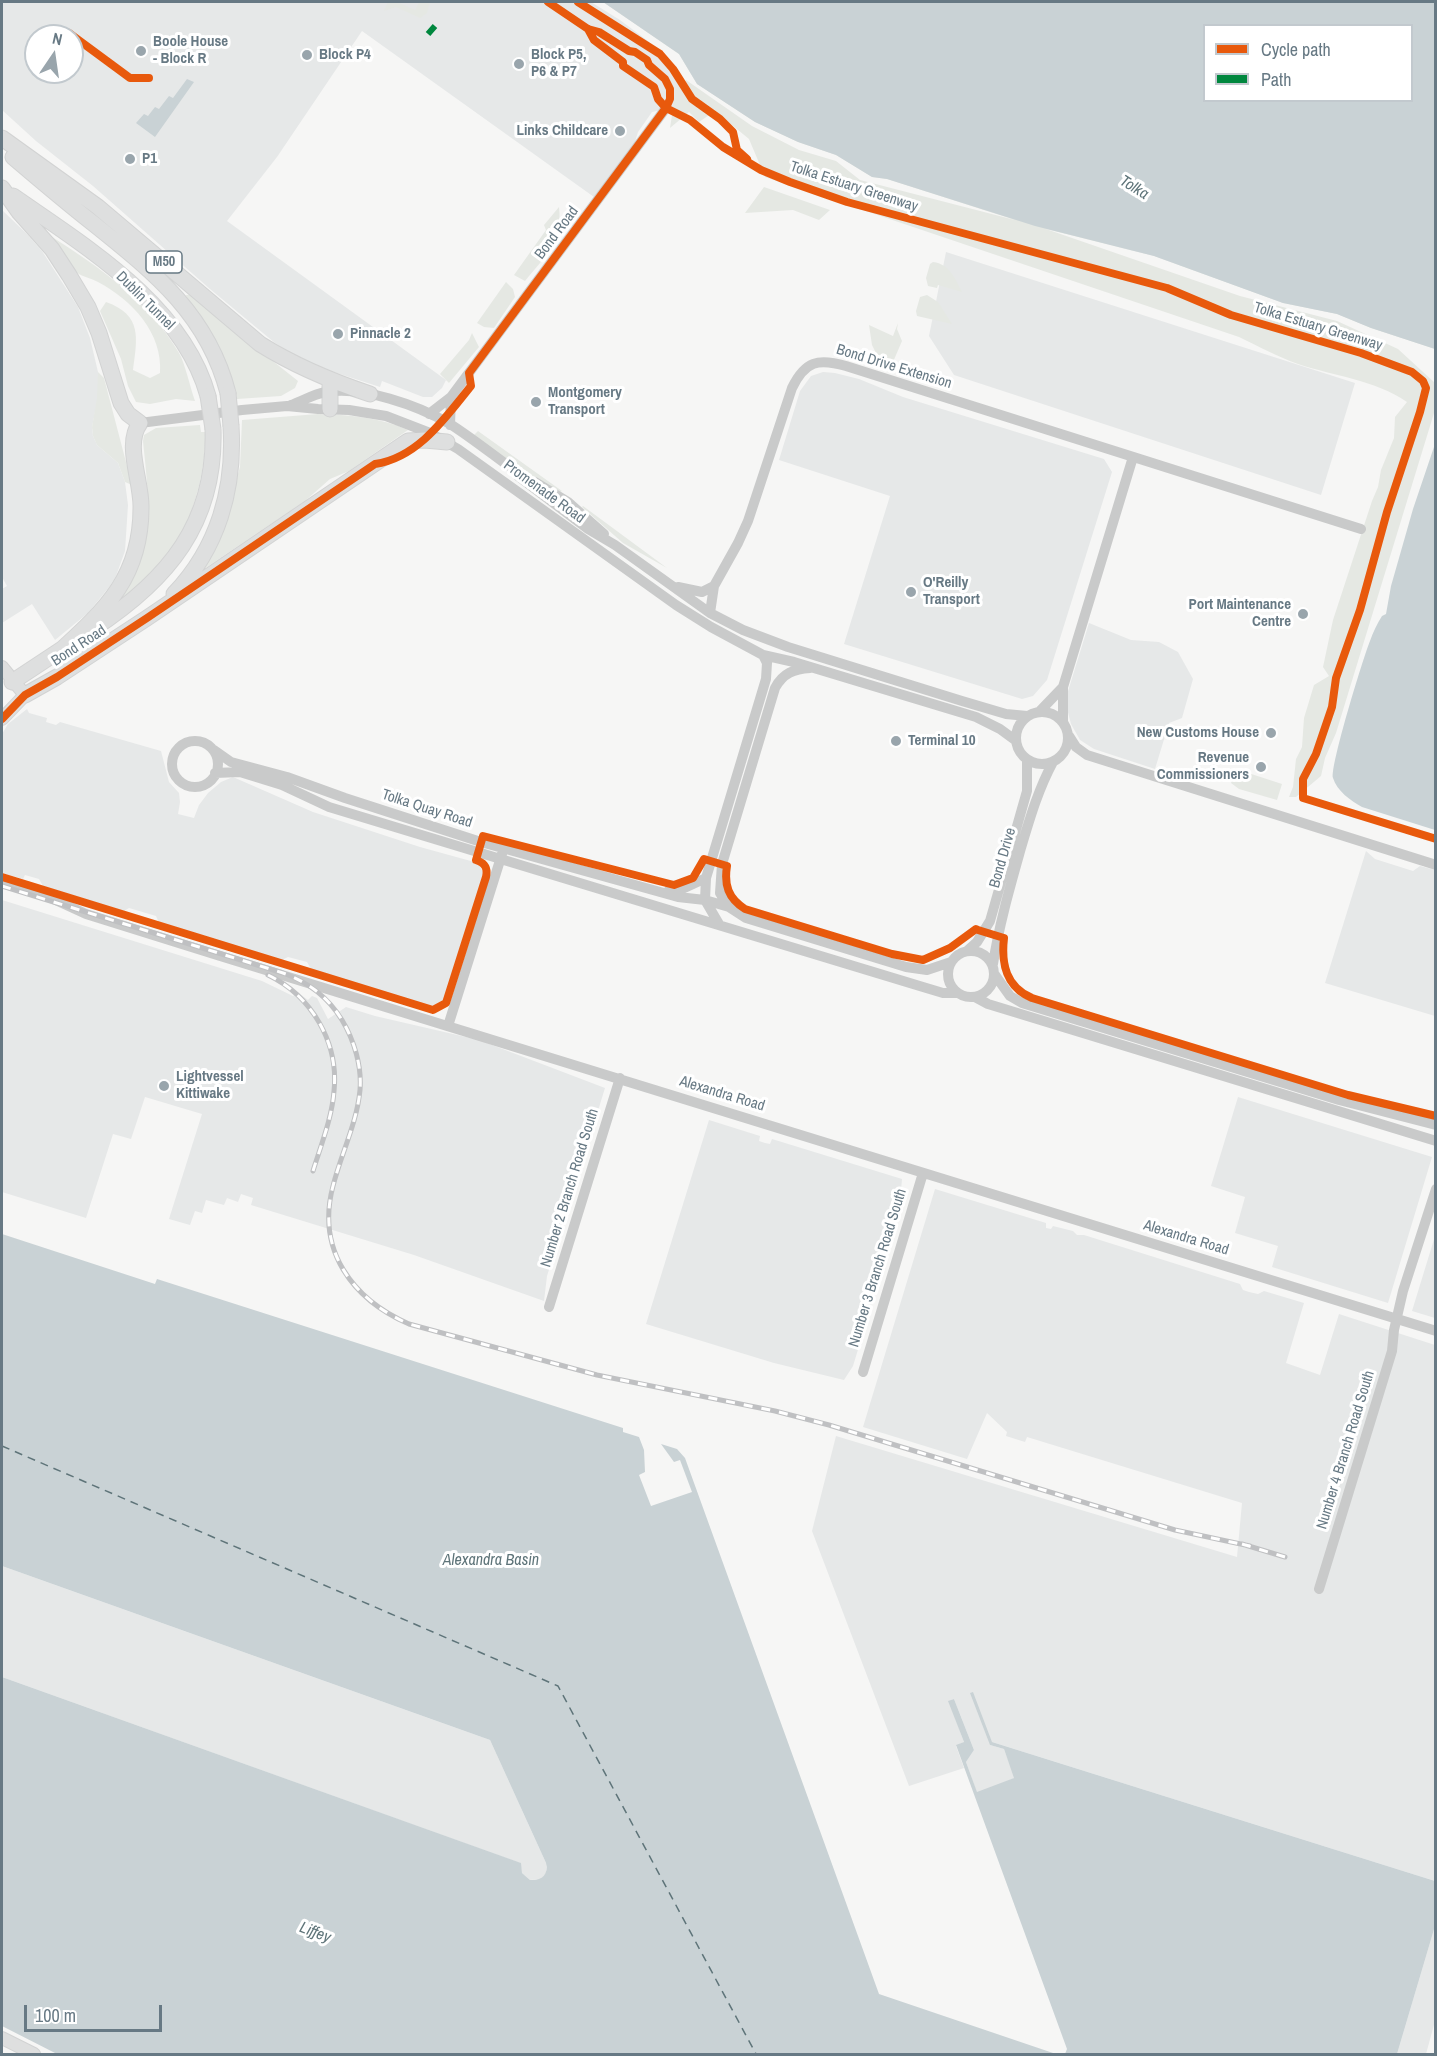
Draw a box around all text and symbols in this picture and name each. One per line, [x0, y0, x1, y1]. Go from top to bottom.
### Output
north arrow [24, 24, 84, 84]
legend [1203, 24, 1413, 102]
text: N [50, 27, 65, 50]
place label: Boole House - Block R [153, 33, 228, 68]
text: Cycle path [1261, 37, 1331, 62]
marker: Boole House - Block R [134, 44, 148, 58]
place label: Block P4 [319, 46, 371, 64]
place label: Block P5, P6 & P7 [531, 46, 586, 81]
marker: Block P4 [300, 48, 314, 62]
marker: Block P5, P6 & P7 [512, 57, 526, 71]
text: Path [1261, 67, 1291, 92]
place label: Links Childcare [516, 122, 608, 140]
marker: Links Childcare [613, 124, 627, 138]
place label: P1 [142, 150, 157, 168]
marker: P1 [123, 152, 137, 166]
street label: Tolka Estuary Greenway [788, 158, 920, 216]
water label: Tolka [1116, 172, 1152, 204]
street label: Bond Road [531, 203, 583, 263]
road number: M50 [146, 251, 182, 273]
street label: Dublin Tunnel [112, 268, 178, 334]
street label: Tolka Estuary Greenway [1252, 299, 1384, 355]
place label: Pinnacle 2 [350, 325, 411, 343]
marker: Pinnacle 2 [331, 327, 345, 341]
street label: Bond Drive Extension [834, 341, 954, 393]
place label: Montgomery Transport [548, 384, 622, 419]
marker: Montgomery Transport [529, 395, 543, 409]
street label: Promenade Road [500, 456, 588, 528]
place label: O'Reilly Transport [923, 574, 980, 609]
marker: O'Reilly Transport [904, 585, 918, 599]
place label: Port Maintenance Centre [1188, 596, 1291, 631]
marker: Port Maintenance Centre [1296, 607, 1310, 621]
street label: Bond Road [48, 622, 110, 670]
place label: New Customs House [1137, 724, 1259, 742]
marker: New Customs House [1264, 726, 1278, 740]
place label: Terminal 10 [908, 732, 975, 750]
marker: Terminal 10 [889, 734, 903, 748]
place label: Revenue Commissioners [1157, 749, 1249, 784]
marker: Revenue Commissioners [1254, 760, 1268, 774]
street label: Tolka Quay Road [379, 786, 475, 832]
street label: Bond Drive [986, 826, 1020, 890]
place label: Lightvessel Kittiwake [176, 1068, 244, 1103]
street label: Alexandra Road [677, 1072, 767, 1116]
marker: Lightvessel Kittiwake [157, 1079, 171, 1093]
street label: Number 2 Branch Road South [537, 1107, 603, 1269]
street label: Number 3 Branch Road South [845, 1187, 911, 1349]
street label: Alexandra Road [1141, 1216, 1231, 1260]
street label: Number 4 Branch Road South [1313, 1369, 1379, 1531]
water label: Alexandra Basin [443, 1551, 539, 1571]
water label: Liffey [297, 1918, 333, 1948]
scale bar [27, 1993, 165, 2031]
text: 100 m [35, 2003, 76, 2028]

